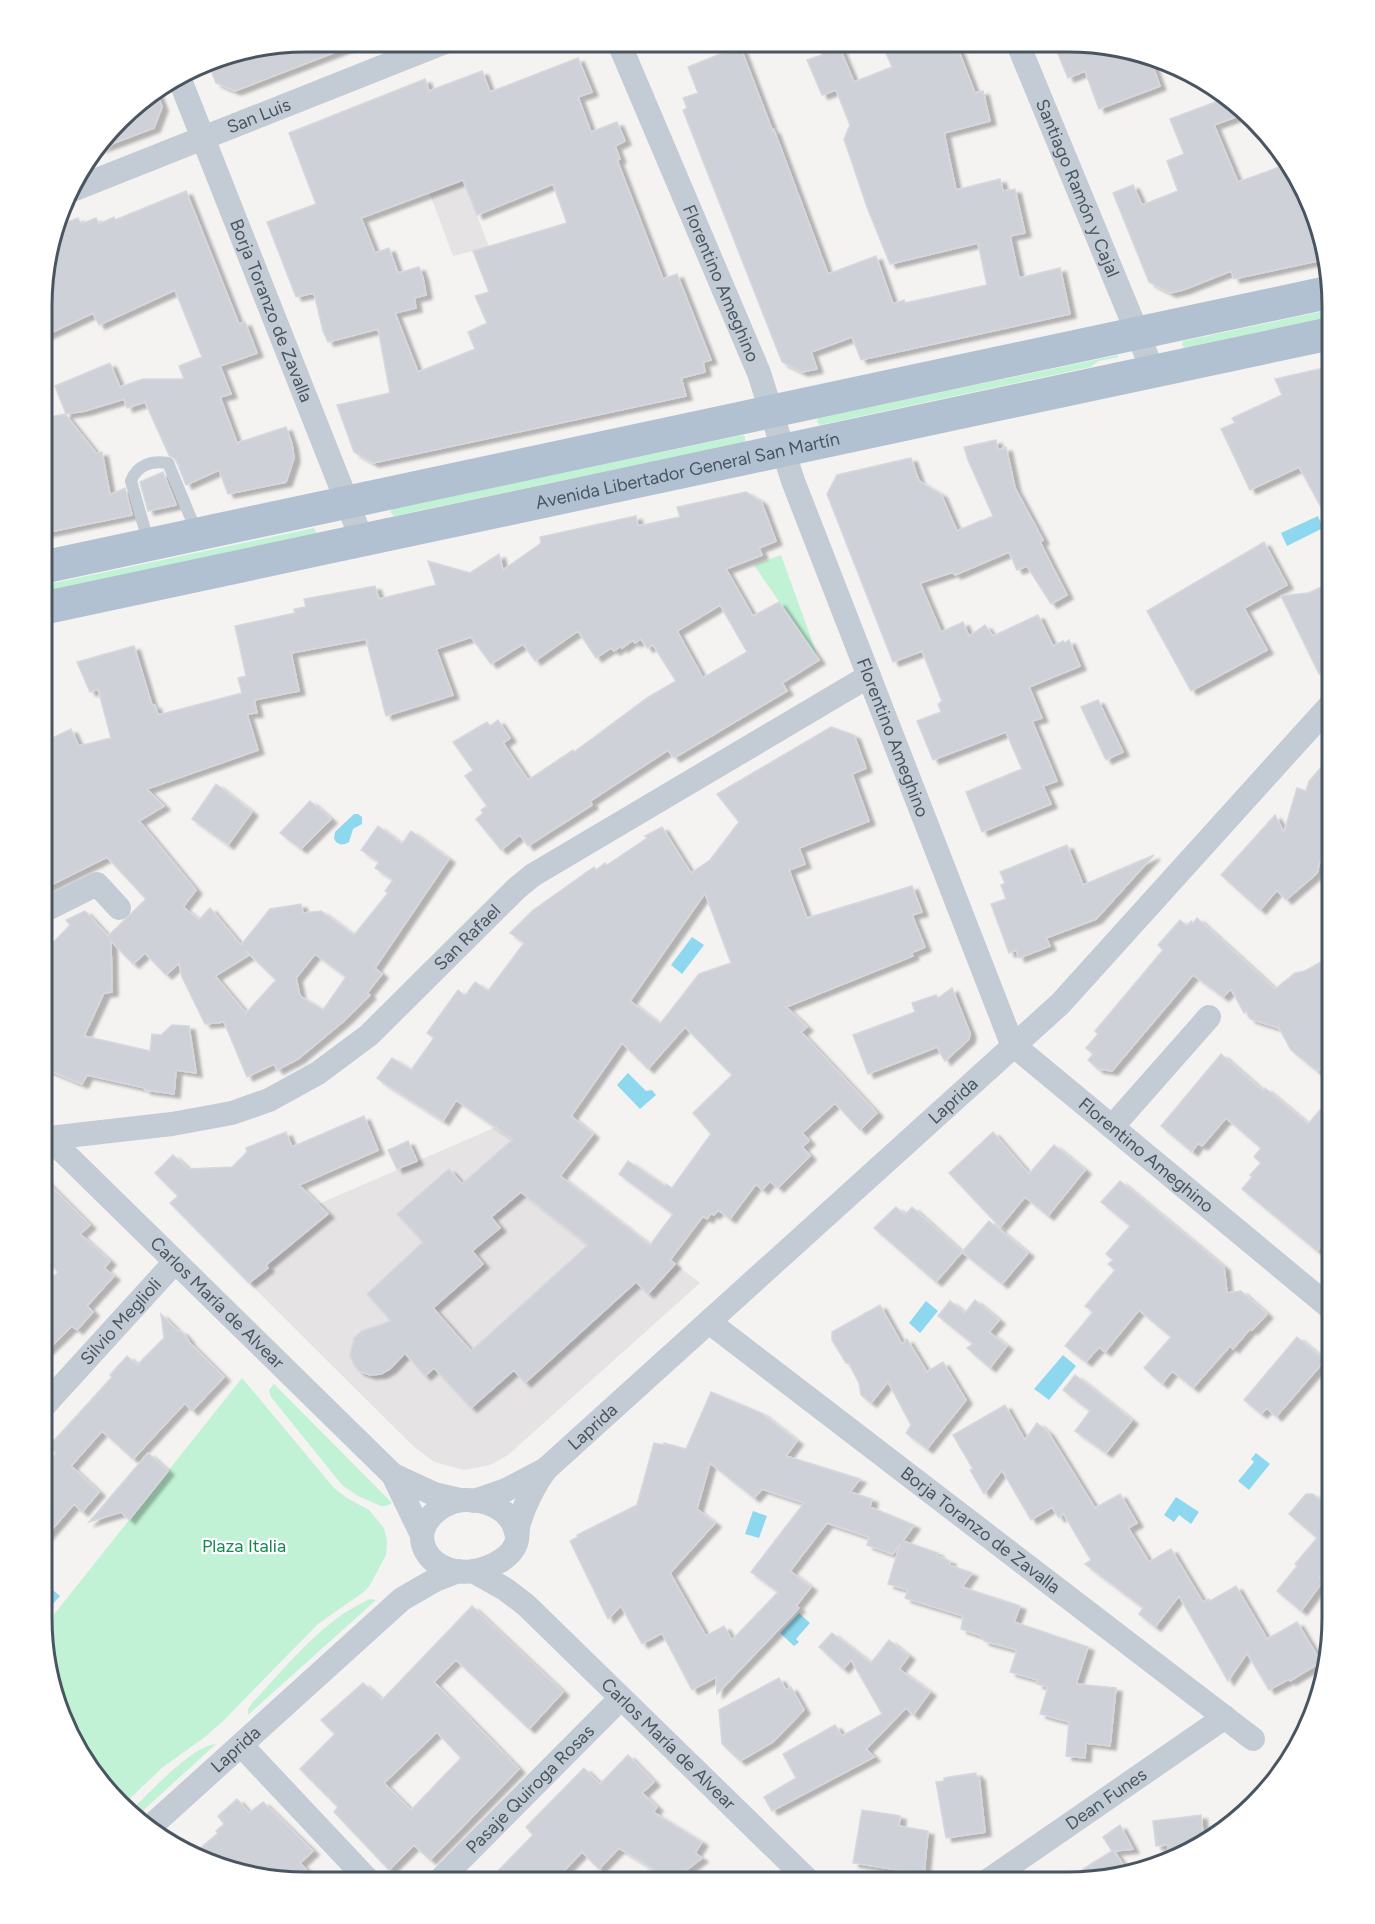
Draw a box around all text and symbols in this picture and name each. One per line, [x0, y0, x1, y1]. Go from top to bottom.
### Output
street label: San Luis [224, 93, 294, 138]
street label: Santiago Ramón y Cajal [1031, 96, 1124, 281]
street label: Florentino Ameghino [678, 201, 764, 365]
street label: Borja Toranzo de Zavalla [225, 216, 317, 405]
street label: Avenida Libertador General San Martín [533, 428, 842, 514]
street label: Florentino Ameghino [852, 655, 934, 820]
street label: San Rafael [429, 900, 505, 975]
street label: Laprida [924, 1073, 982, 1129]
street label: Florentino Ameghino [1074, 1093, 1218, 1217]
street label: Carlos María de Alvear [146, 1232, 289, 1373]
street label: Silvio Meglioli [76, 1273, 166, 1370]
street label: Laprida [563, 1399, 622, 1455]
street label: Borja Toranzo de Zavalla [896, 1462, 1065, 1598]
park label: Plaza Italia [202, 1535, 286, 1557]
street label: Carlos María de Alvear [597, 1673, 740, 1814]
street label: Pasaje Quiroga Rosas [462, 1720, 599, 1858]
street label: Laprida [206, 1721, 265, 1778]
street label: Dean Funes [1061, 1763, 1151, 1835]

